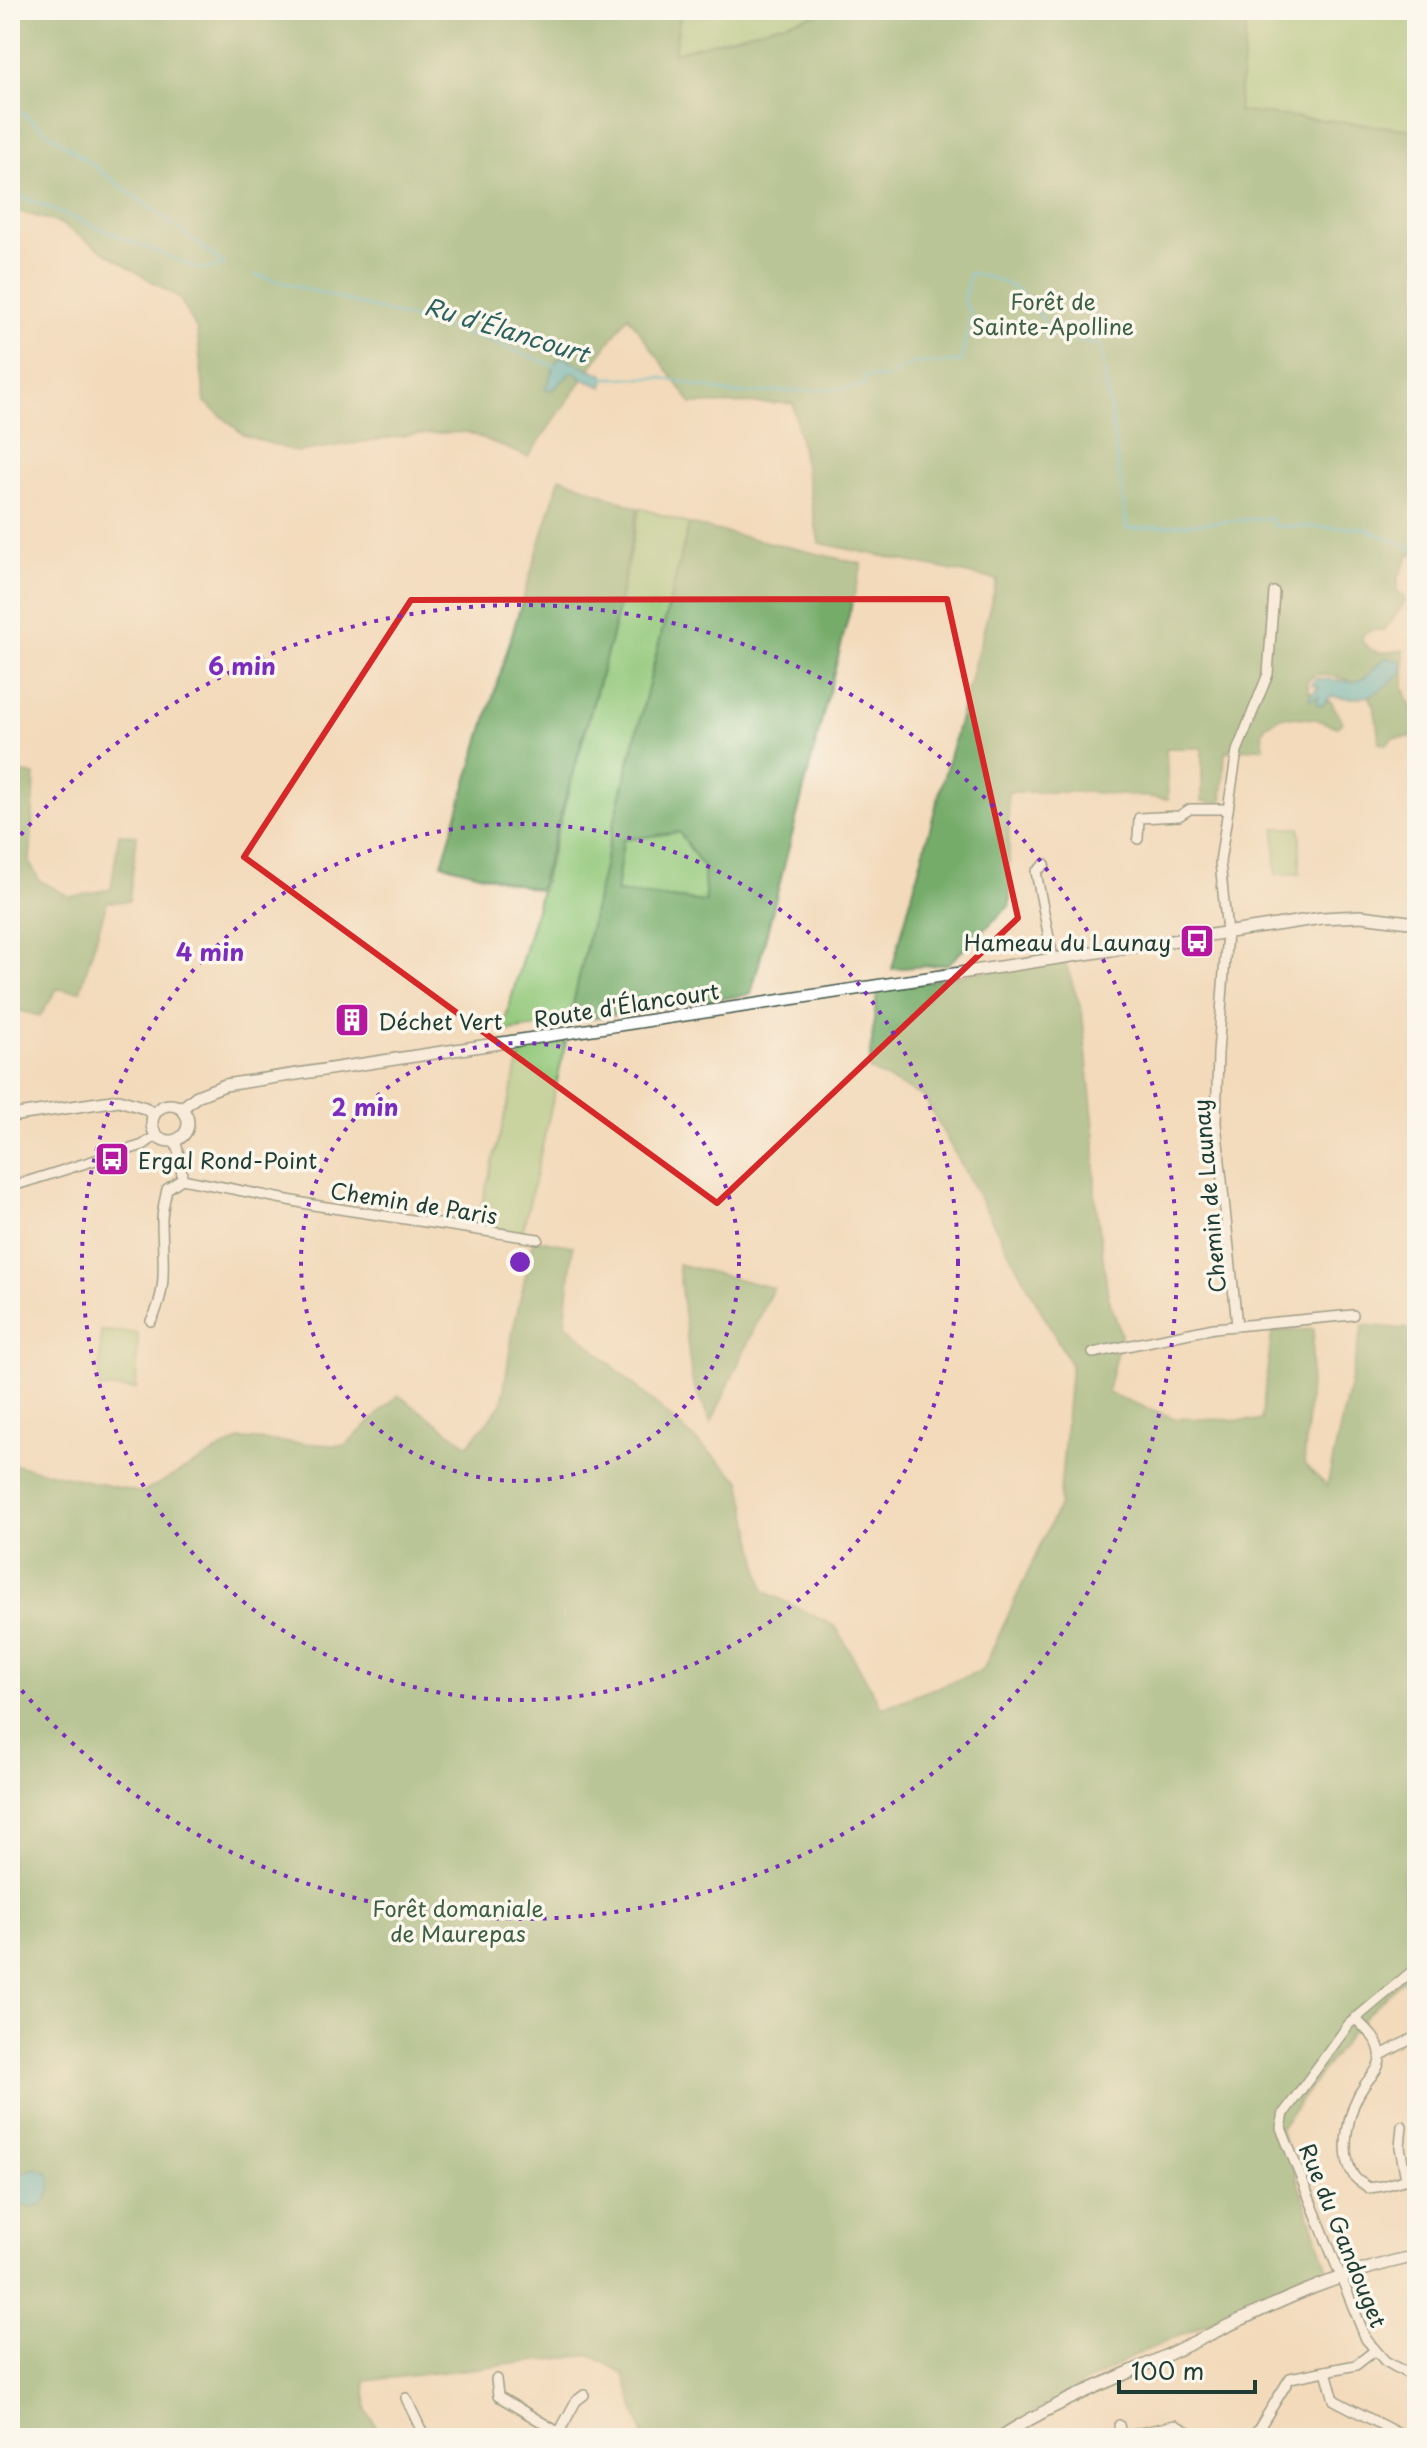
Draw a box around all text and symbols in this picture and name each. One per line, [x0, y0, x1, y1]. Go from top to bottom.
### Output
park label: Forêt de Sainte-Apolline [972, 284, 1134, 342]
water label: Ru d'Élancourt [421, 287, 596, 372]
text: 6 min [208, 647, 276, 683]
bus stop icon: Hameau du Launay [1178, 922, 1216, 960]
place label: Hameau du Launay [964, 925, 1171, 958]
text: 4 min [176, 933, 244, 969]
street label: Route d'Élancourt [531, 973, 721, 1035]
building icon: Déchet Vert [333, 1001, 371, 1039]
place label: Déchet Vert [378, 1004, 503, 1037]
text: 2 min [331, 1088, 399, 1124]
street label: Chemin de Launay [1183, 1098, 1233, 1294]
bus stop icon: Ergal Rond-Point [93, 1140, 131, 1178]
place label: Ergal Rond-Point [138, 1143, 317, 1176]
street label: Chemin de Paris [328, 1173, 500, 1231]
centre of rings [506, 1248, 534, 1276]
park label: Forêt domaniale de Maurepas [372, 1891, 544, 1949]
street label: Rue du Gandouget [1292, 2138, 1396, 2332]
scale bar [1119, 2344, 1255, 2394]
text: 100 m [1131, 2352, 1204, 2388]

